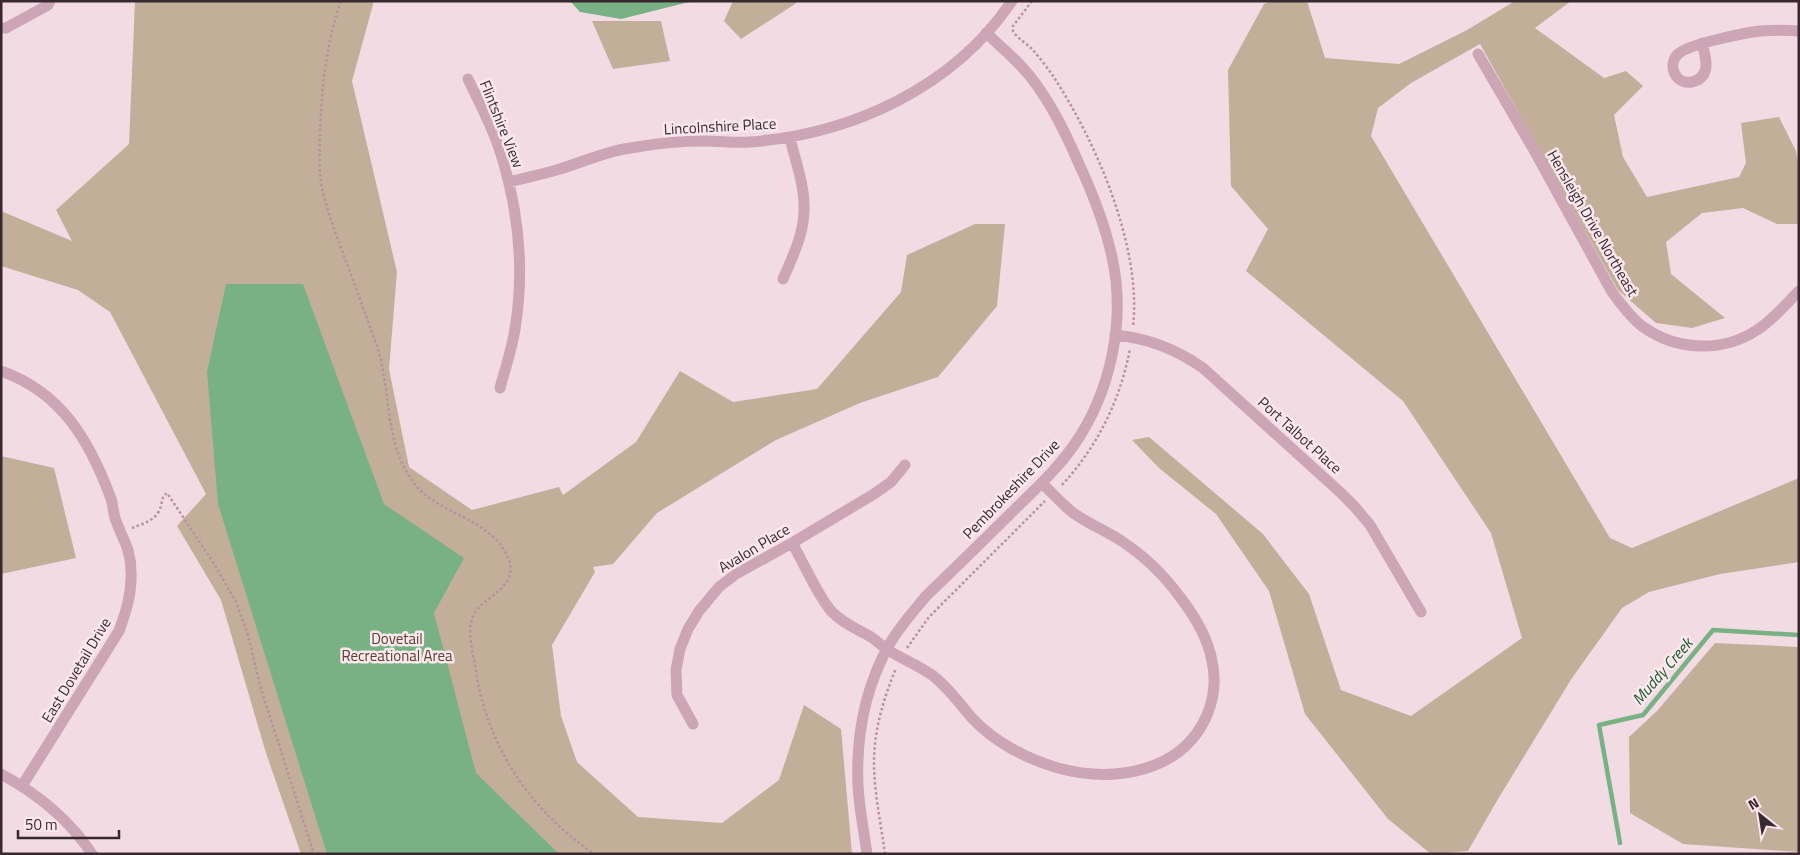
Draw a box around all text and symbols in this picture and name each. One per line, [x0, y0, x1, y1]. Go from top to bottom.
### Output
street label: Flintshire View [474, 77, 530, 171]
street label: Lincolnshire Place [663, 112, 777, 140]
street label: Hensleigh Drive Northeast [1542, 145, 1645, 301]
street label: Port Talbot Place [1253, 391, 1347, 479]
street label: Pembrokeshire Drive [957, 434, 1065, 544]
street label: Avalon Place [714, 518, 794, 578]
street label: East Dovetail Drive [35, 613, 117, 727]
park label: Dovetail Recreational Area [341, 627, 453, 667]
water label: Muddy Creek [1626, 631, 1699, 710]
north arrow [1735, 790, 1785, 840]
text: N [1744, 792, 1763, 815]
scale bar [18, 808, 119, 840]
text: 50 m [25, 813, 58, 836]

